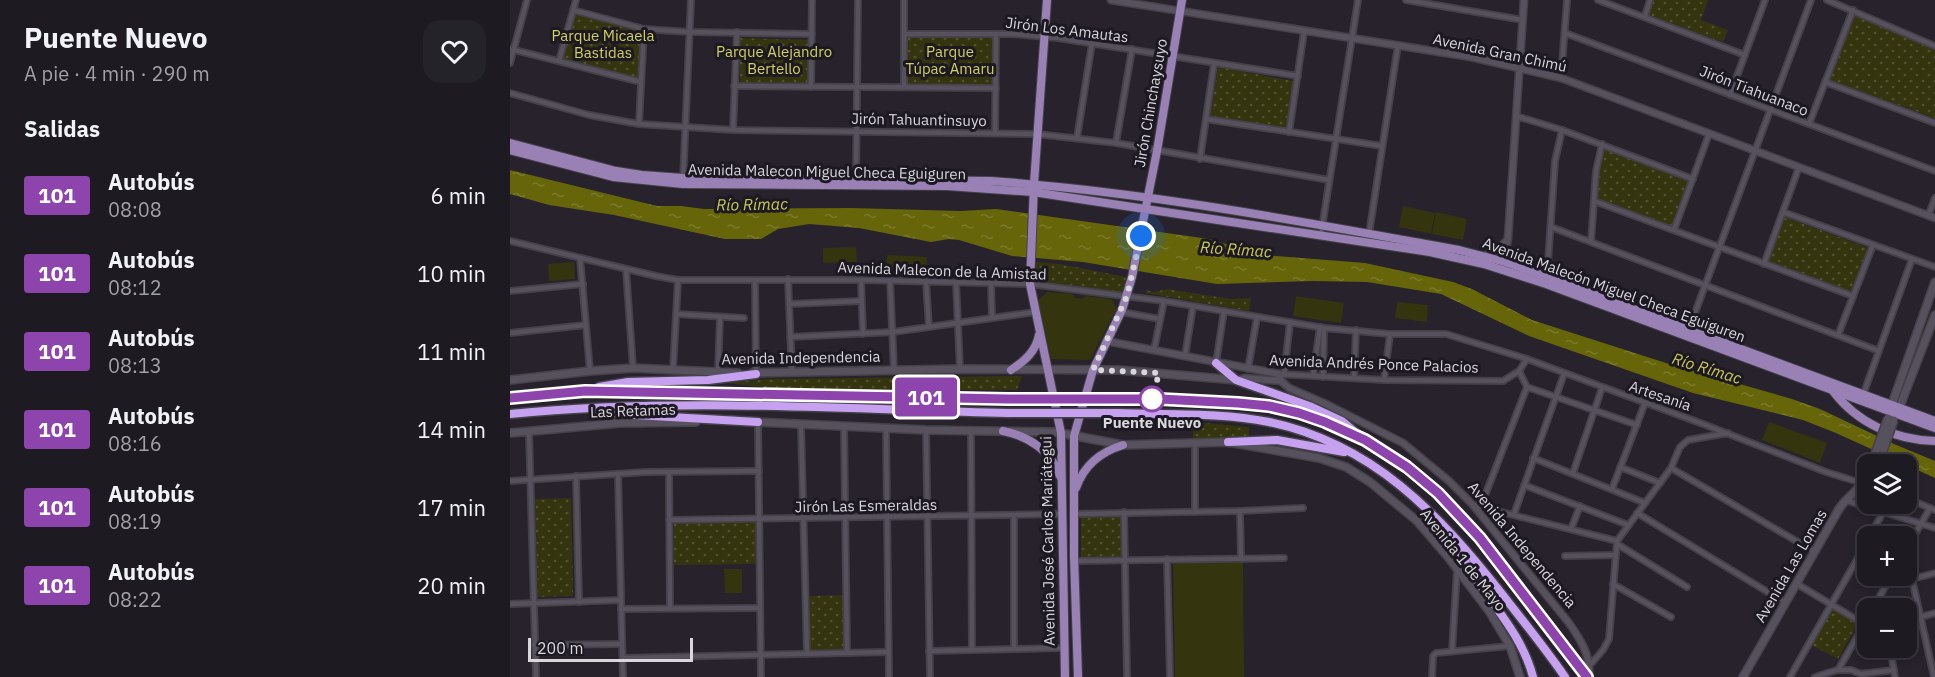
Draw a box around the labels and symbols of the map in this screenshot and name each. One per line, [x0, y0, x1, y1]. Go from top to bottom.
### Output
street label: Jirón Los Amautas [1004, 13, 1130, 46]
park label: Parque Micaela Bastidas [551, 26, 655, 62]
street label: Avenida Gran Chimú [1431, 29, 1569, 76]
street label: Jirón Chinchaysuyo [1130, 37, 1171, 169]
park label: Parque Alejandro Bertello [716, 42, 832, 78]
park label: Parque Túpac Amaru [906, 42, 994, 78]
street label: Jirón Tiahuanaco [1697, 61, 1811, 120]
street label: Jirón Tahuantinsuyo [851, 109, 987, 130]
street label: Avenida Malecon Miguel Checa Eguiguren [688, 160, 966, 183]
water label: Río Rímac [716, 193, 788, 215]
your location [1126, 221, 1156, 251]
street label: Avenida Malecón Miguel Checa Eguiguren [1480, 233, 1748, 346]
water label: Río Rímac [1200, 237, 1273, 261]
street label: Avenida Malecon de la Amistad [837, 257, 1047, 284]
street label: Avenida Independencia [721, 347, 881, 368]
water label: Río Rímac [1670, 348, 1744, 388]
street label: Avenida Andrés Ponce Palacios [1269, 350, 1479, 377]
street label: Artesanía [1627, 376, 1694, 415]
line badge: 101 [892, 378, 960, 416]
marker: Puente Nuevo [1139, 386, 1165, 412]
street label: Las Retamas [590, 400, 676, 421]
place label: Puente Nuevo [1103, 413, 1201, 432]
street label: Avenida José Carlos Mariátegui [1036, 436, 1059, 646]
street label: Avenida Independencia [1464, 478, 1581, 612]
street label: Jirón Las Esmeraldas [795, 495, 937, 516]
street label: Avenida 1 de Mayo [1416, 505, 1511, 615]
street label: Avenida Las Lomas [1750, 506, 1831, 626]
scale bar [528, 635, 693, 662]

